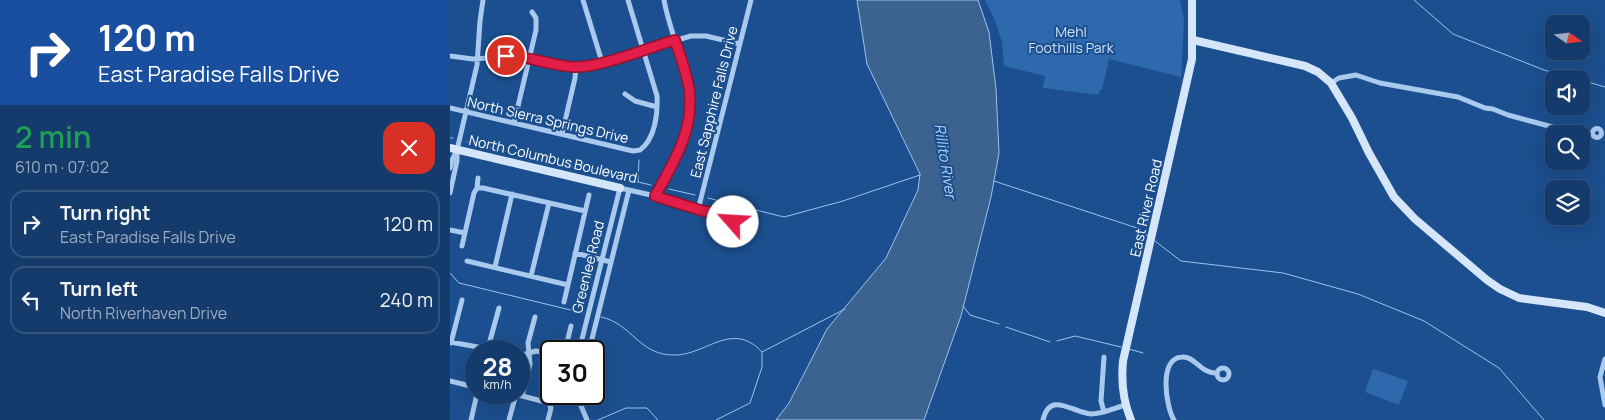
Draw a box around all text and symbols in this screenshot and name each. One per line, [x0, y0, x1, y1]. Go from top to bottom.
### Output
text: 120 m [98, 14, 196, 62]
north arrow [1545, 15, 1590, 60]
map controls [1545, 15, 1590, 225]
icon: right [15, 20, 80, 85]
park label: Mehl Foothills Park [1028, 22, 1115, 57]
street label: East Sapphire Falls Drive [685, 24, 742, 180]
pin [485, 35, 527, 77]
icon: arrive [492, 42, 520, 70]
text: East Paradise Falls Drive [98, 59, 340, 89]
button: sound [1545, 70, 1590, 115]
street label: North Sierra Springs Drive [466, 92, 631, 147]
text: 2 min [15, 116, 91, 157]
button: close [383, 122, 435, 174]
water label: Rillito River [929, 122, 962, 202]
button: search [1545, 125, 1590, 170]
street label: North Columbus Boulevard [467, 130, 639, 187]
text: 610 m · 07:02 [15, 156, 109, 178]
street label: East River Road [1125, 157, 1166, 259]
button: layers [1545, 180, 1590, 225]
position arrow [706, 195, 758, 247]
text: Turn right [60, 200, 150, 226]
icon: right [17, 210, 45, 238]
text: 120 m [383, 211, 433, 237]
street label: Greenlee Road [567, 219, 608, 315]
text: East Paradise Falls Drive [60, 226, 236, 248]
text: Turn left [60, 276, 138, 302]
icon: left [17, 286, 45, 314]
text: 240 m [380, 287, 433, 313]
text: North Riverhaven Drive [60, 302, 227, 324]
speed limit sign: 30 [540, 340, 605, 405]
text: 28 [482, 349, 513, 384]
text: km/h [484, 376, 511, 393]

